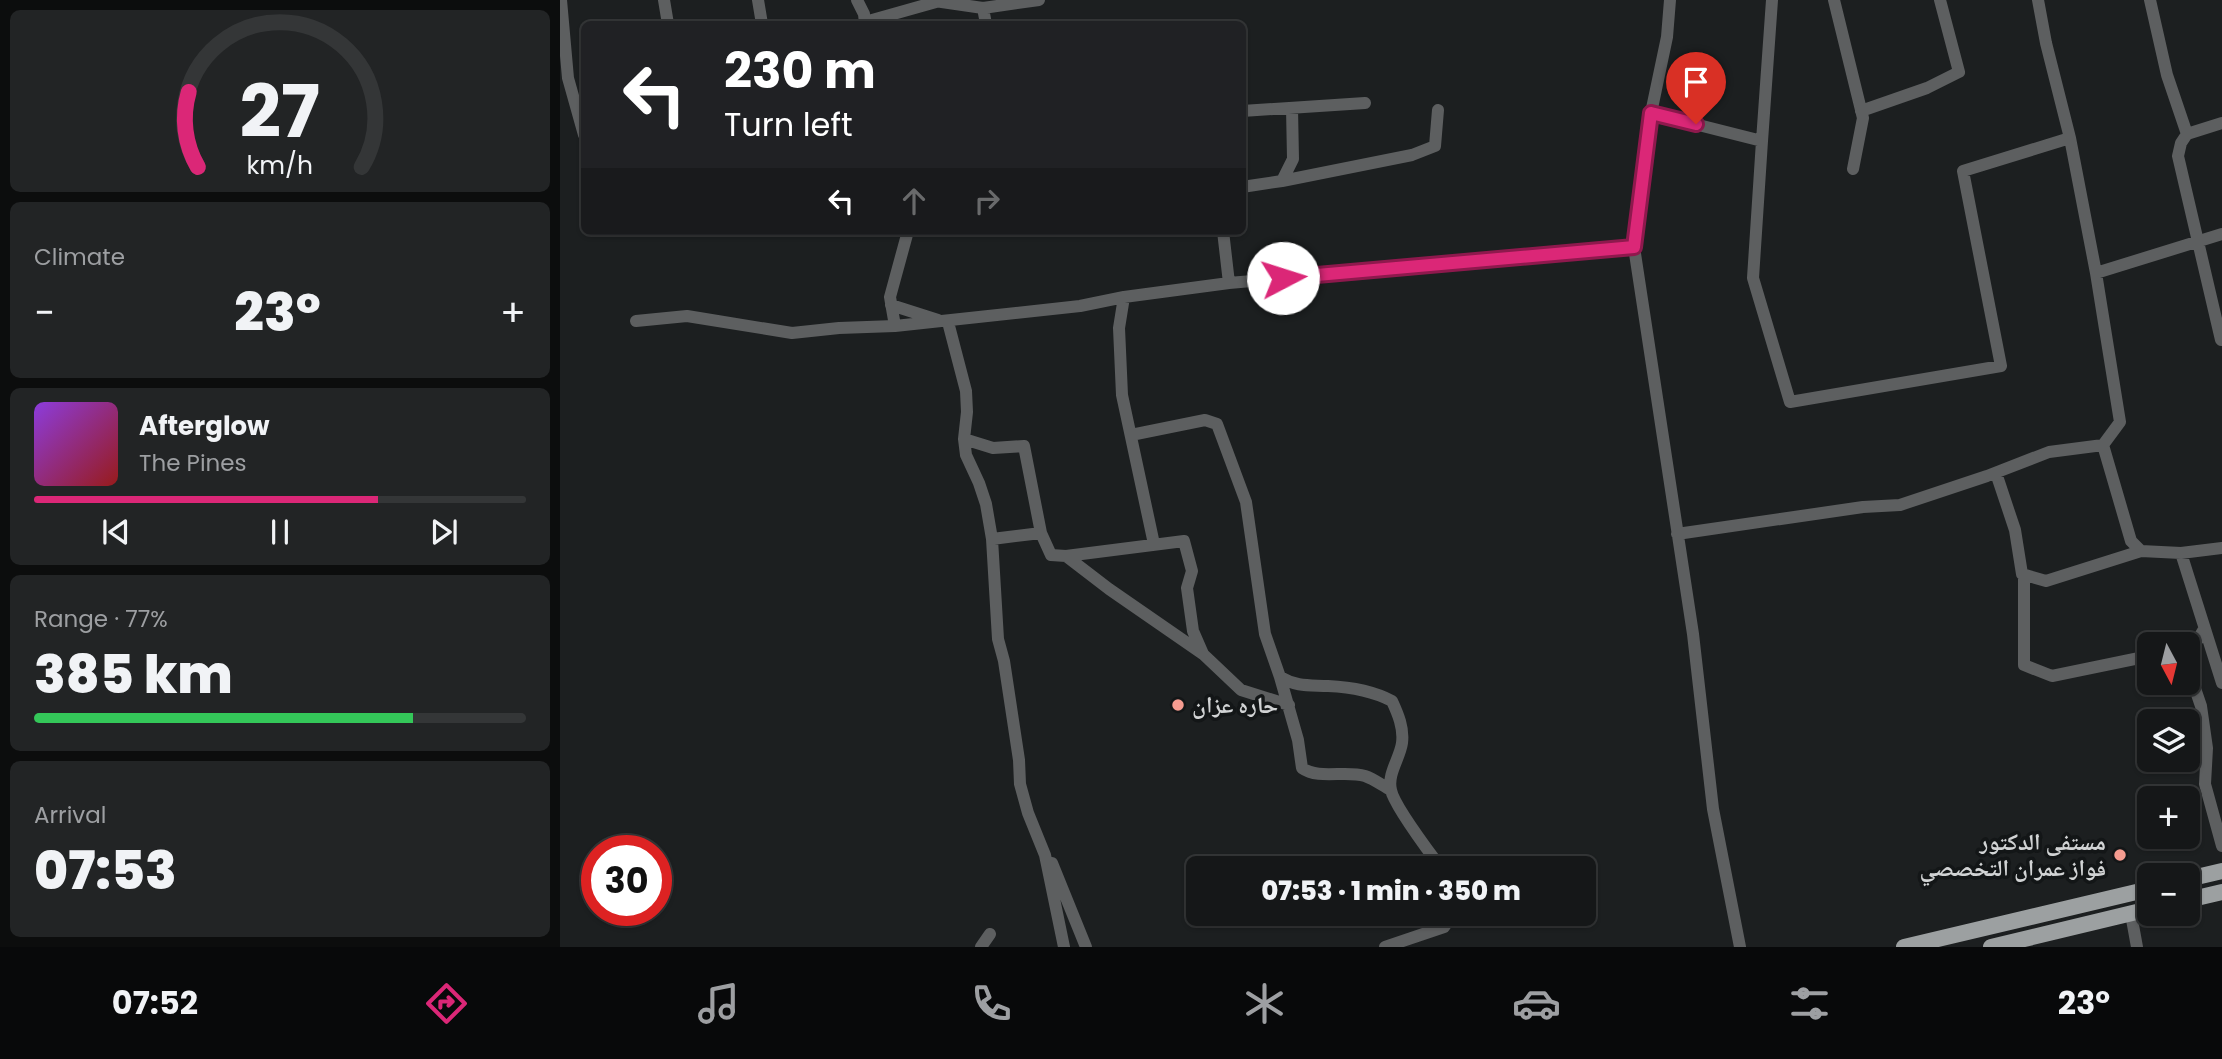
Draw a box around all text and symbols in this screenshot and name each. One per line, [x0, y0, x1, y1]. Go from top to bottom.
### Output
text: 230 m [724, 37, 876, 105]
icon: left [609, 49, 700, 140]
pin [1666, 52, 1726, 124]
text: 27 [240, 61, 320, 162]
icon: arrive [1677, 63, 1715, 101]
text: Turn left [724, 102, 853, 147]
text: km/h [247, 148, 313, 183]
icon: left [822, 182, 860, 220]
icon: ahead [895, 182, 933, 220]
icon: right [968, 182, 1006, 220]
text: Climate [34, 241, 125, 273]
position arrow [1246, 241, 1320, 315]
text: 23° [234, 276, 321, 349]
text: − [34, 286, 55, 339]
text: + [500, 286, 526, 339]
text: Afterglow [139, 408, 270, 444]
text: The Pines [139, 447, 247, 479]
icon: previous [97, 513, 135, 551]
icon: pause [261, 513, 299, 551]
icon: next [425, 513, 463, 551]
text: Range · 77% [34, 603, 168, 635]
north arrow [2137, 632, 2200, 695]
map controls [2137, 632, 2200, 926]
text: 385 km [34, 638, 233, 711]
place label: حاره عزان [1192, 689, 1278, 721]
marker: حاره عزان [1170, 697, 1186, 713]
button: layers [2137, 709, 2200, 772]
button: + [2137, 786, 2200, 849]
text: Arrival [34, 799, 106, 831]
place label: مستفى الدكتور فواز عمران التخصصي [1919, 826, 2106, 887]
text: 07:53 [34, 834, 177, 907]
speed limit sign: 30 [581, 835, 672, 926]
marker: مستفى الدكتور فواز عمران التخصصي [2112, 847, 2128, 863]
button: − [2137, 863, 2200, 926]
text: 07:53 · 1 min · 350 m [1261, 873, 1521, 909]
icon: directions [422, 979, 471, 1028]
icon: music [694, 979, 743, 1028]
icon: phone [967, 979, 1016, 1028]
icon: climate [1240, 979, 1289, 1028]
icon: car [1512, 979, 1561, 1028]
icon: filters [1785, 979, 1834, 1028]
text: 07:52 [112, 980, 198, 1025]
text: 23° [2058, 980, 2110, 1025]

